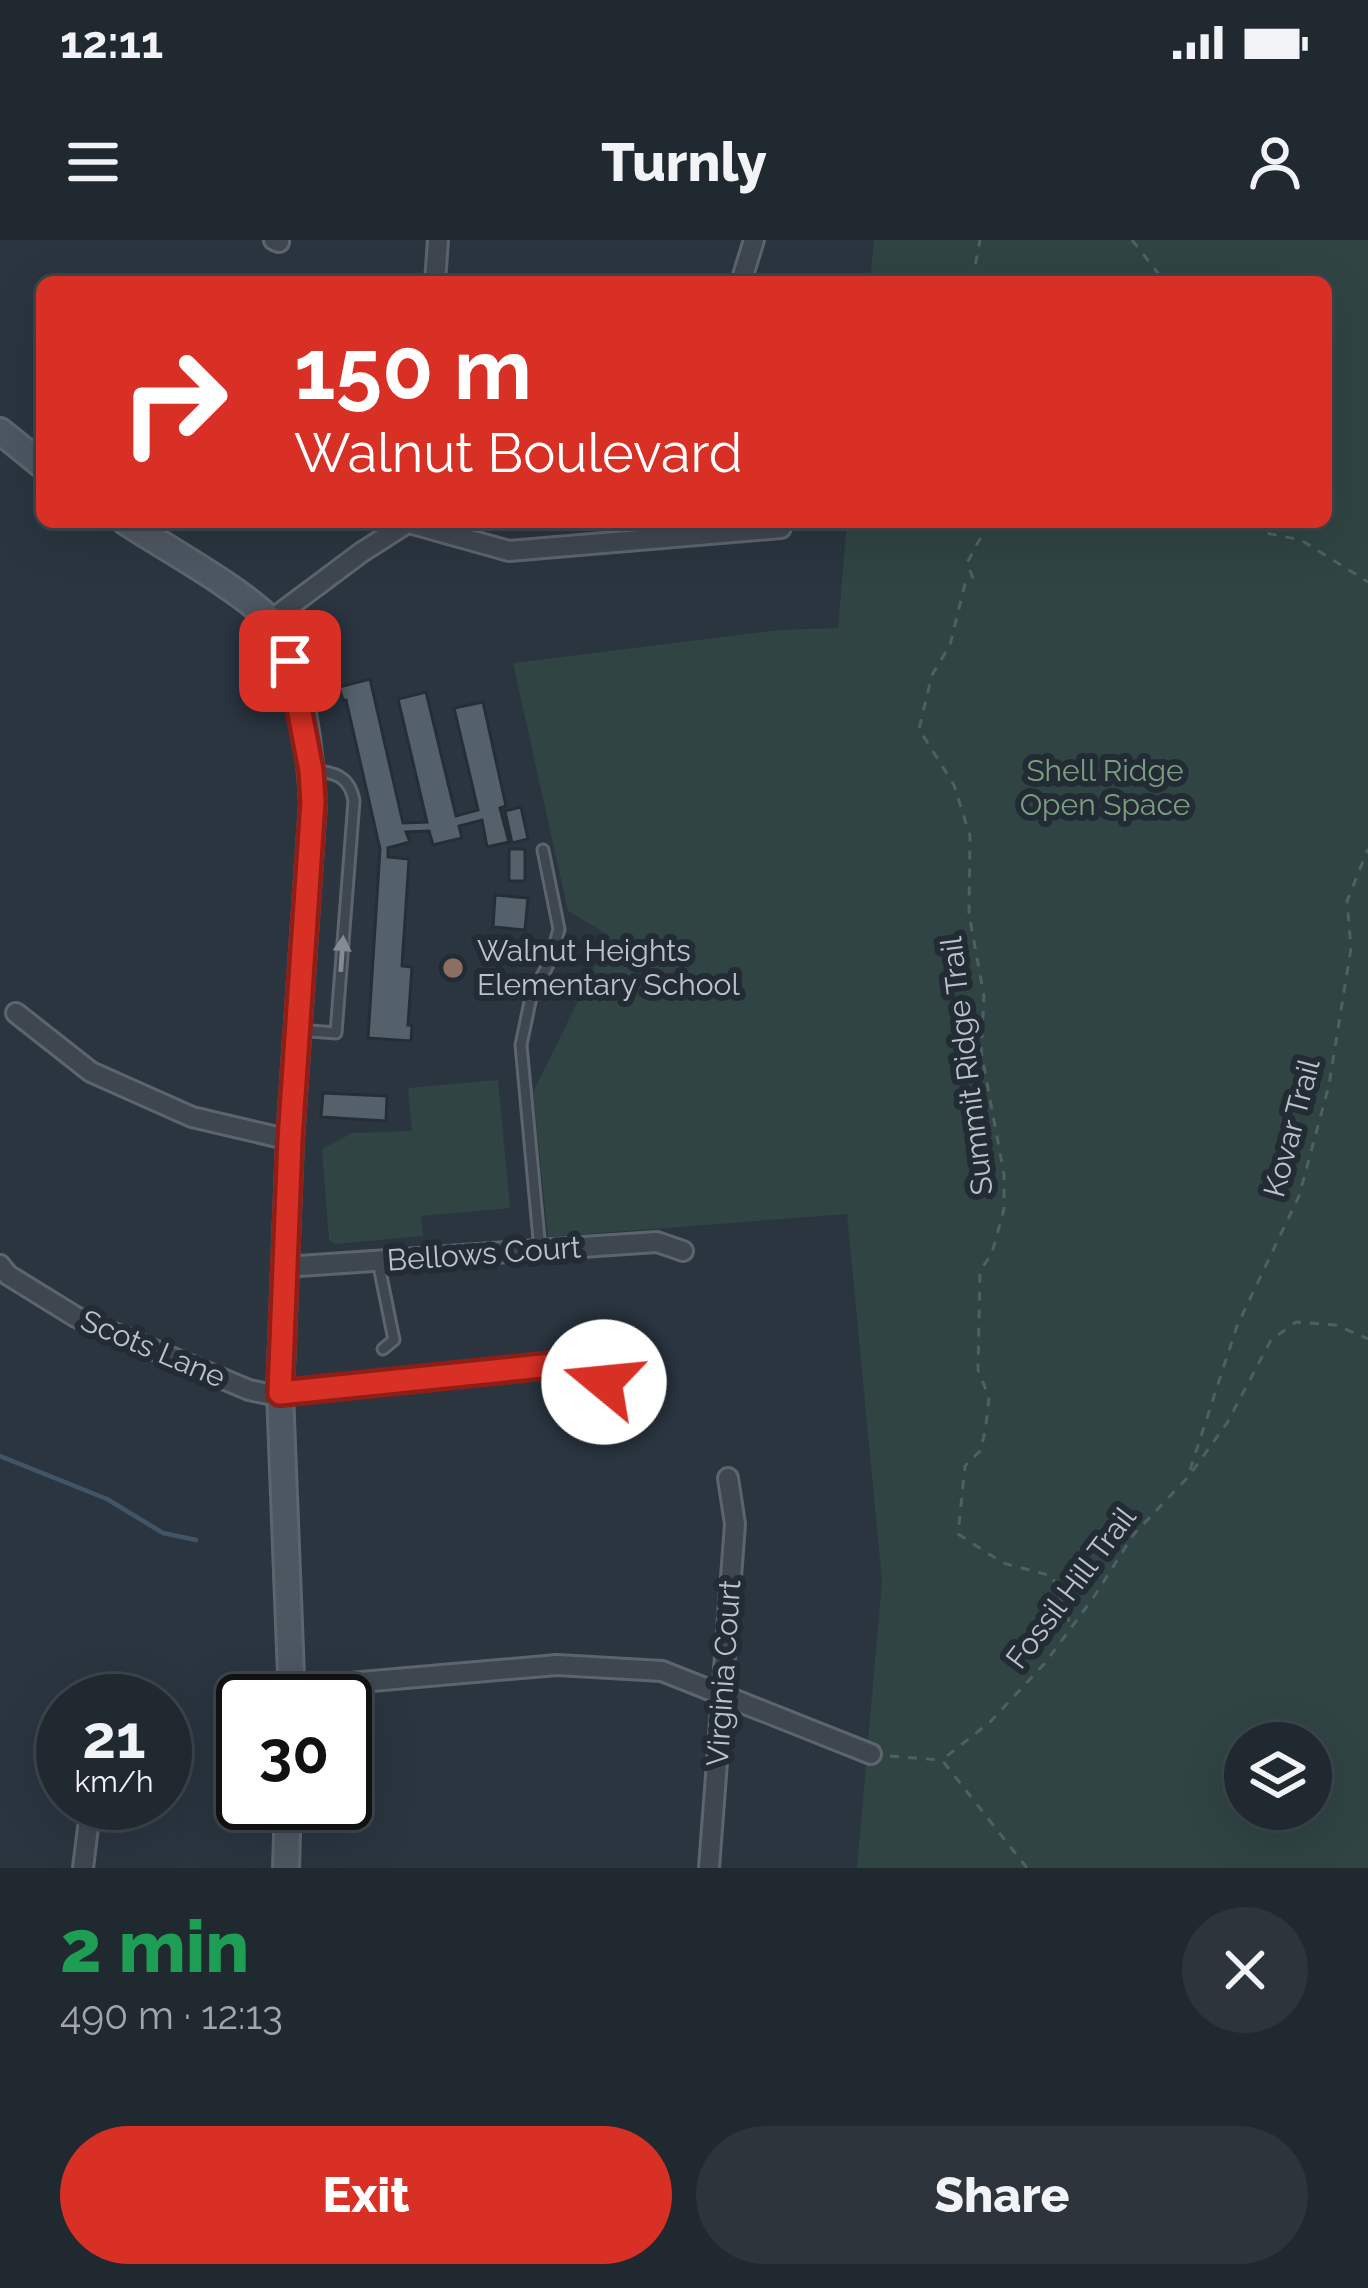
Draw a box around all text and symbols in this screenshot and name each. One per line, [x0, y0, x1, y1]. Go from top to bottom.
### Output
text: 12:11 [60, 16, 163, 69]
icon: menu [60, 129, 126, 195]
icon: person [1242, 129, 1308, 195]
text: Turnly [601, 130, 767, 194]
text: 150 m [294, 320, 532, 419]
icon: right [96, 324, 252, 480]
text: Walnut Boulevard [294, 421, 742, 485]
pin [239, 610, 341, 712]
icon: arrive [257, 628, 323, 694]
park label: Shell Ridge Open Space [1020, 753, 1190, 822]
place label: Walnut Heights Elementary School [477, 933, 740, 1002]
street label: Summit Ridge Trail [933, 934, 1000, 1197]
one-way arrow [333, 935, 352, 972]
marker: Walnut Heights Elementary School [440, 955, 466, 981]
street label: Kovar Trail [1256, 1054, 1327, 1201]
street label: Bellows Court [386, 1229, 582, 1278]
street label: Scots Lane [76, 1302, 231, 1395]
position arrow [541, 1319, 667, 1445]
street label: Fossil Hill Trail [999, 1499, 1143, 1675]
street label: Virginia Court [700, 1578, 747, 1767]
speed limit sign: 30 [216, 1674, 372, 1830]
text: 21 [82, 1702, 146, 1772]
map controls [1224, 1722, 1332, 1830]
button: layers [1224, 1722, 1332, 1830]
text: km/h [74, 1764, 154, 1799]
text: 2 min [60, 1904, 249, 1989]
button: close [1182, 1907, 1308, 2033]
text: 490 m · 12:13 [60, 1992, 283, 2038]
button: Exit [60, 2126, 672, 2264]
button: Share [696, 2126, 1308, 2264]

